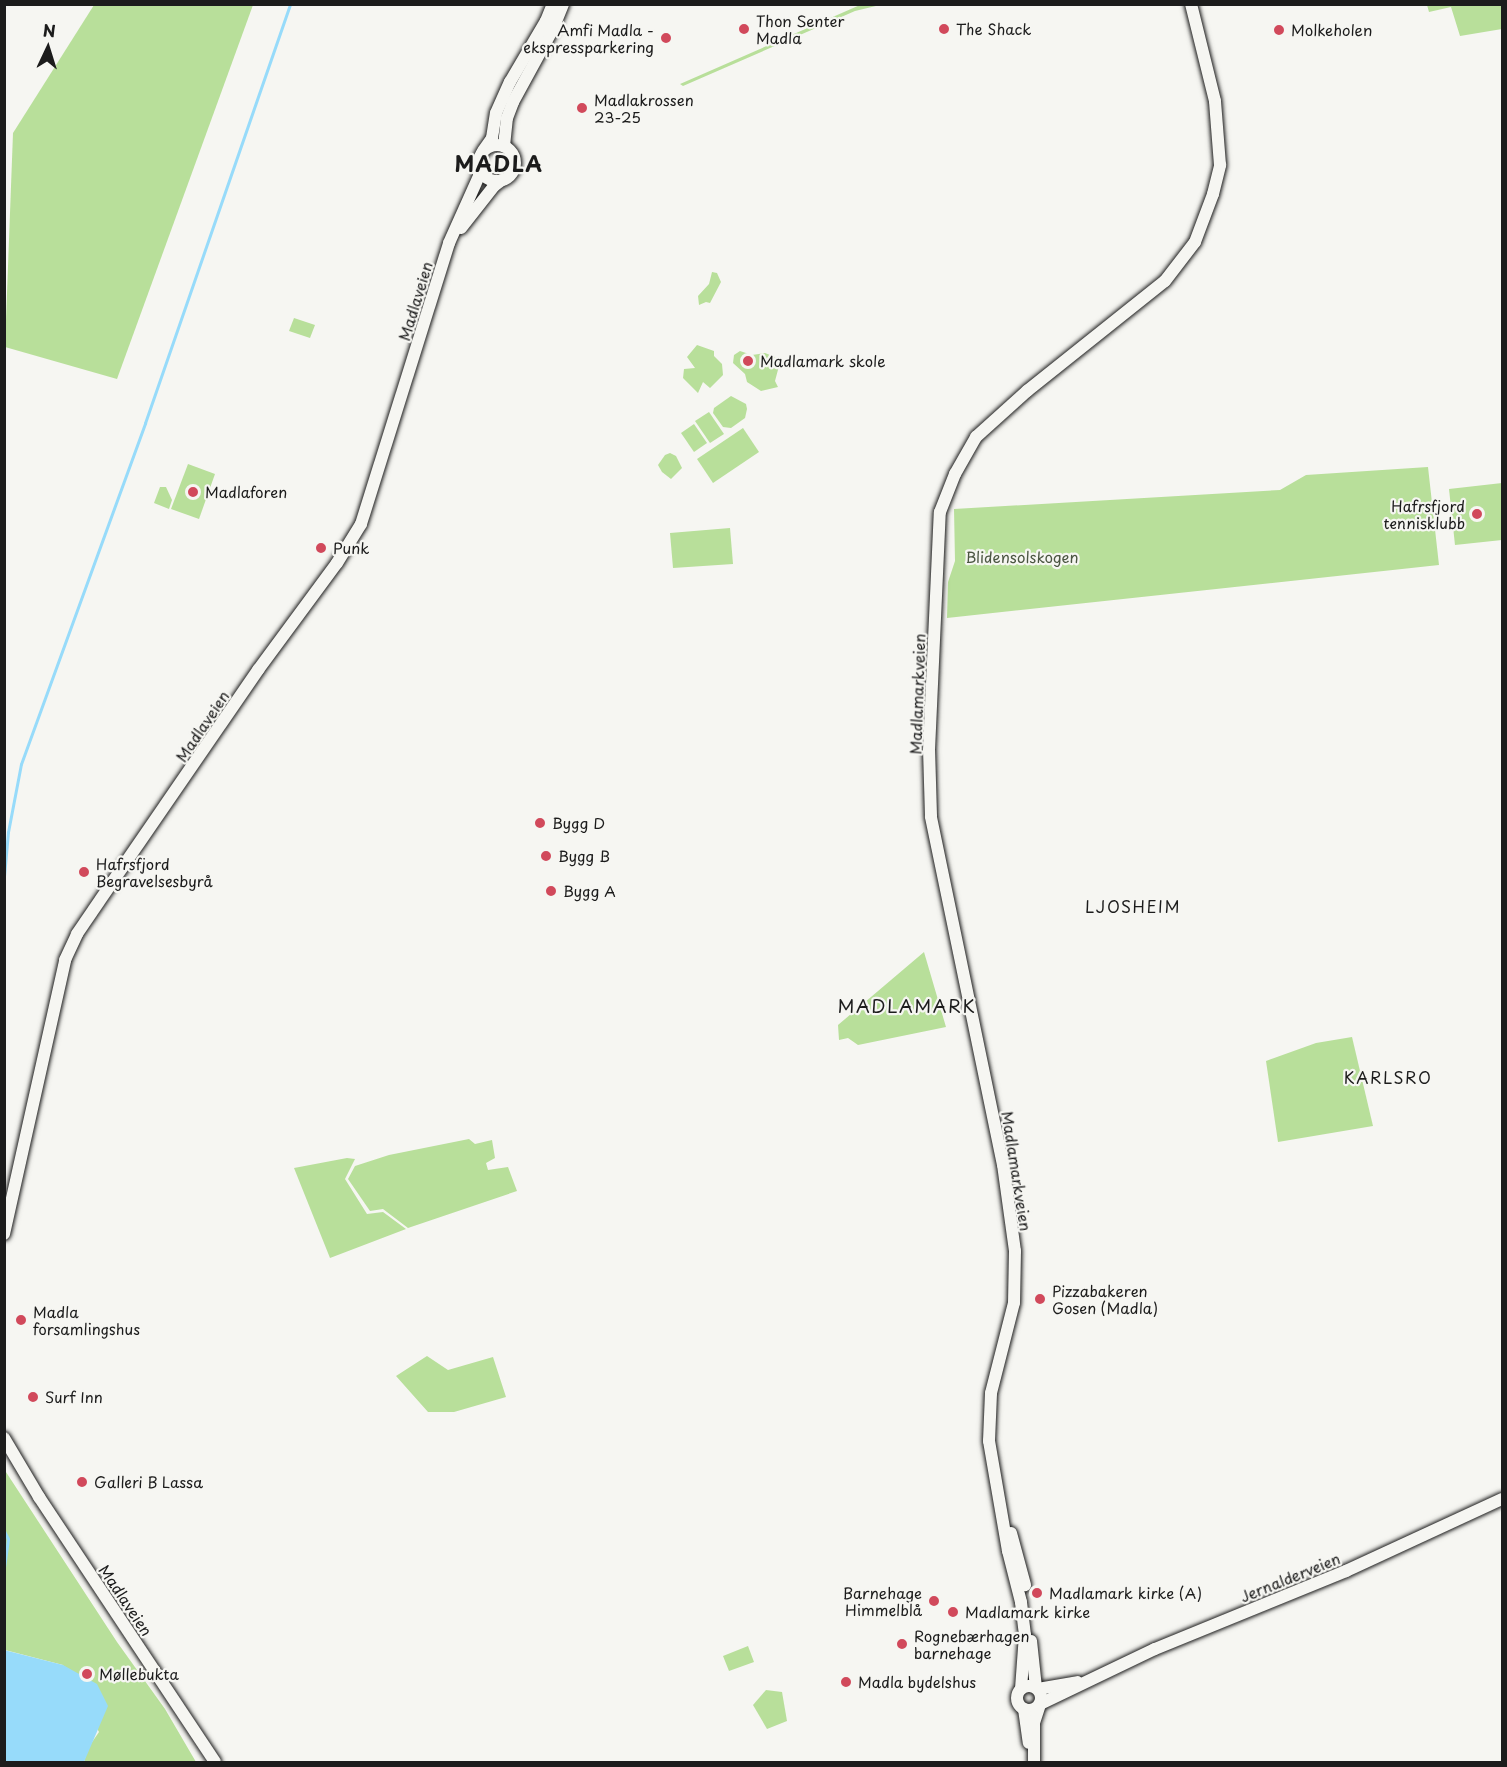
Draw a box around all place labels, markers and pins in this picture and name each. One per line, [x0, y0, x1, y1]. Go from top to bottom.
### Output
place label: Thon Senter Madla [756, 11, 844, 46]
place label: Amfi Madla - ekspressparkering [523, 20, 654, 55]
place label: The Shack [956, 20, 1032, 38]
place label: Molkeholen [1291, 21, 1372, 39]
marker: Thon Senter Madla [737, 22, 751, 36]
marker: The Shack [937, 22, 951, 36]
marker: Molkeholen [1272, 23, 1286, 37]
marker: Amfi Madla - ekspressparkering [659, 31, 673, 45]
place label: Madlakrossen 23-25 [594, 90, 694, 125]
marker: Madlakrossen 23-25 [575, 101, 589, 115]
place label: Madlamark skole [760, 352, 886, 370]
marker: Madlamark skole [741, 354, 755, 368]
place label: Madlaforen [205, 483, 287, 501]
marker: Madlaforen [186, 485, 200, 499]
place label: Hafrsfjord tennisklubb [1383, 496, 1465, 531]
marker: Hafrsfjord tennisklubb [1470, 507, 1484, 521]
place label: Punk [333, 539, 369, 557]
marker: Punk [314, 541, 328, 555]
place label: Bygg D [552, 814, 605, 832]
marker: Bygg D [533, 816, 547, 830]
place label: Bygg B [558, 847, 609, 865]
marker: Bygg B [539, 849, 553, 863]
place label: Hafrsfjord Begravelsesbyrå [96, 854, 213, 889]
marker: Hafrsfjord Begravelsesbyrå [77, 865, 91, 879]
place label: Bygg A [563, 882, 615, 900]
marker: Bygg A [544, 884, 558, 898]
place label: Pizzabakeren Gosen (Madla) [1052, 1281, 1158, 1316]
marker: Pizzabakeren Gosen (Madla) [1033, 1292, 1047, 1306]
place label: Madla forsamlingshus [33, 1302, 140, 1337]
marker: Madla forsamlingshus [14, 1313, 28, 1327]
place label: Surf Inn [45, 1388, 104, 1406]
marker: Surf Inn [26, 1390, 40, 1404]
place label: Galleri B Lassa [94, 1473, 204, 1491]
marker: Galleri B Lassa [75, 1475, 89, 1489]
place label: Barnehage Himmelblå [843, 1583, 922, 1618]
place label: Madlamark kirke (A) [1049, 1584, 1202, 1602]
marker: Madlamark kirke (A) [1030, 1586, 1044, 1600]
marker: Barnehage Himmelblå [927, 1594, 941, 1608]
place label: Madlamark kirke [965, 1603, 1090, 1621]
marker: Madlamark kirke [946, 1605, 960, 1619]
place label: Rognebærhagen barnehage [914, 1626, 1029, 1661]
marker: Rognebærhagen barnehage [895, 1637, 909, 1651]
place label: Møllebukta [99, 1665, 179, 1683]
marker: Møllebukta [80, 1667, 94, 1681]
place label: Madla bydelshus [858, 1673, 977, 1691]
marker: Madla bydelshus [839, 1675, 853, 1689]

